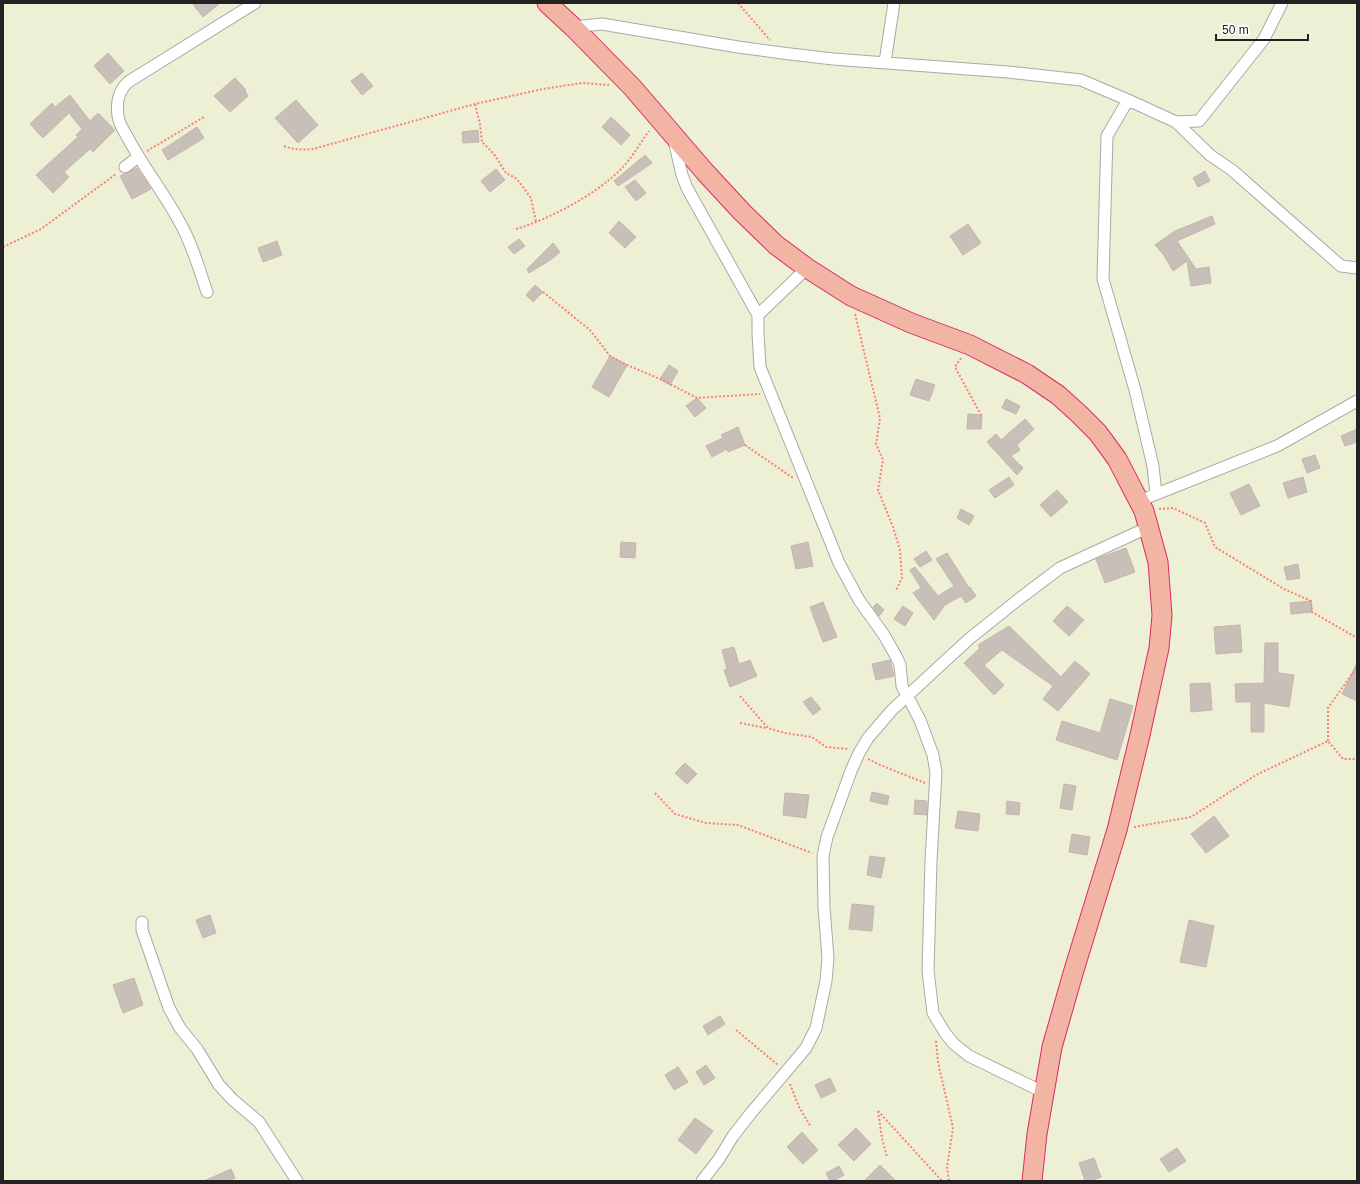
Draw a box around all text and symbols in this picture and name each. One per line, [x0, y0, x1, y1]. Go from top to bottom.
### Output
scale bar [1216, 16, 1308, 42]
text: 50 m [1222, 23, 1249, 37]

